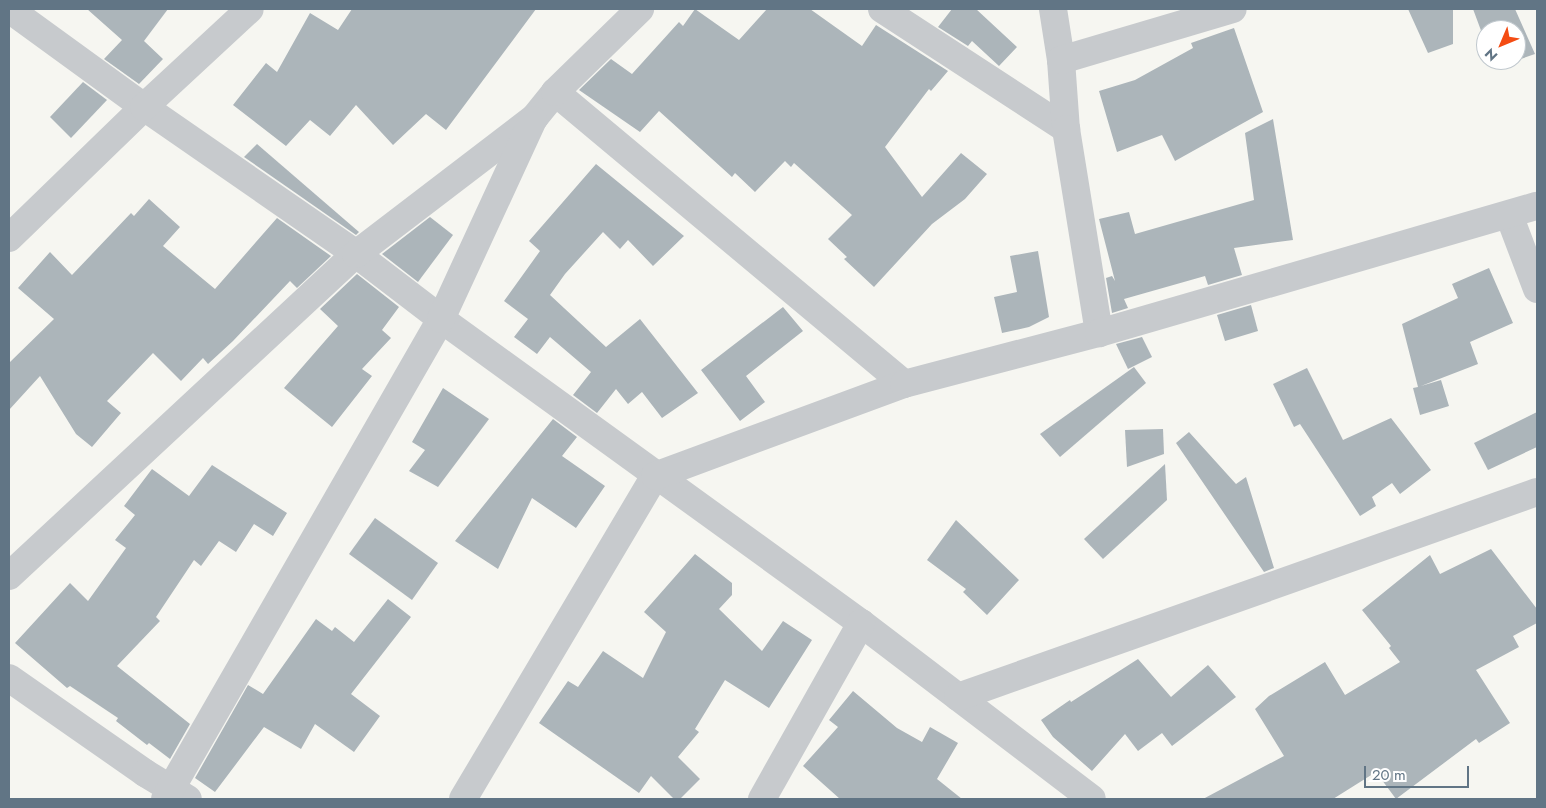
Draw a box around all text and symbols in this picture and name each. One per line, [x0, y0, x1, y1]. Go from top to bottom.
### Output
north arrow [1476, 20, 1526, 70]
text: N [1480, 44, 1502, 66]
scale bar [1366, 756, 1471, 788]
text: 20 m [1372, 764, 1406, 786]

